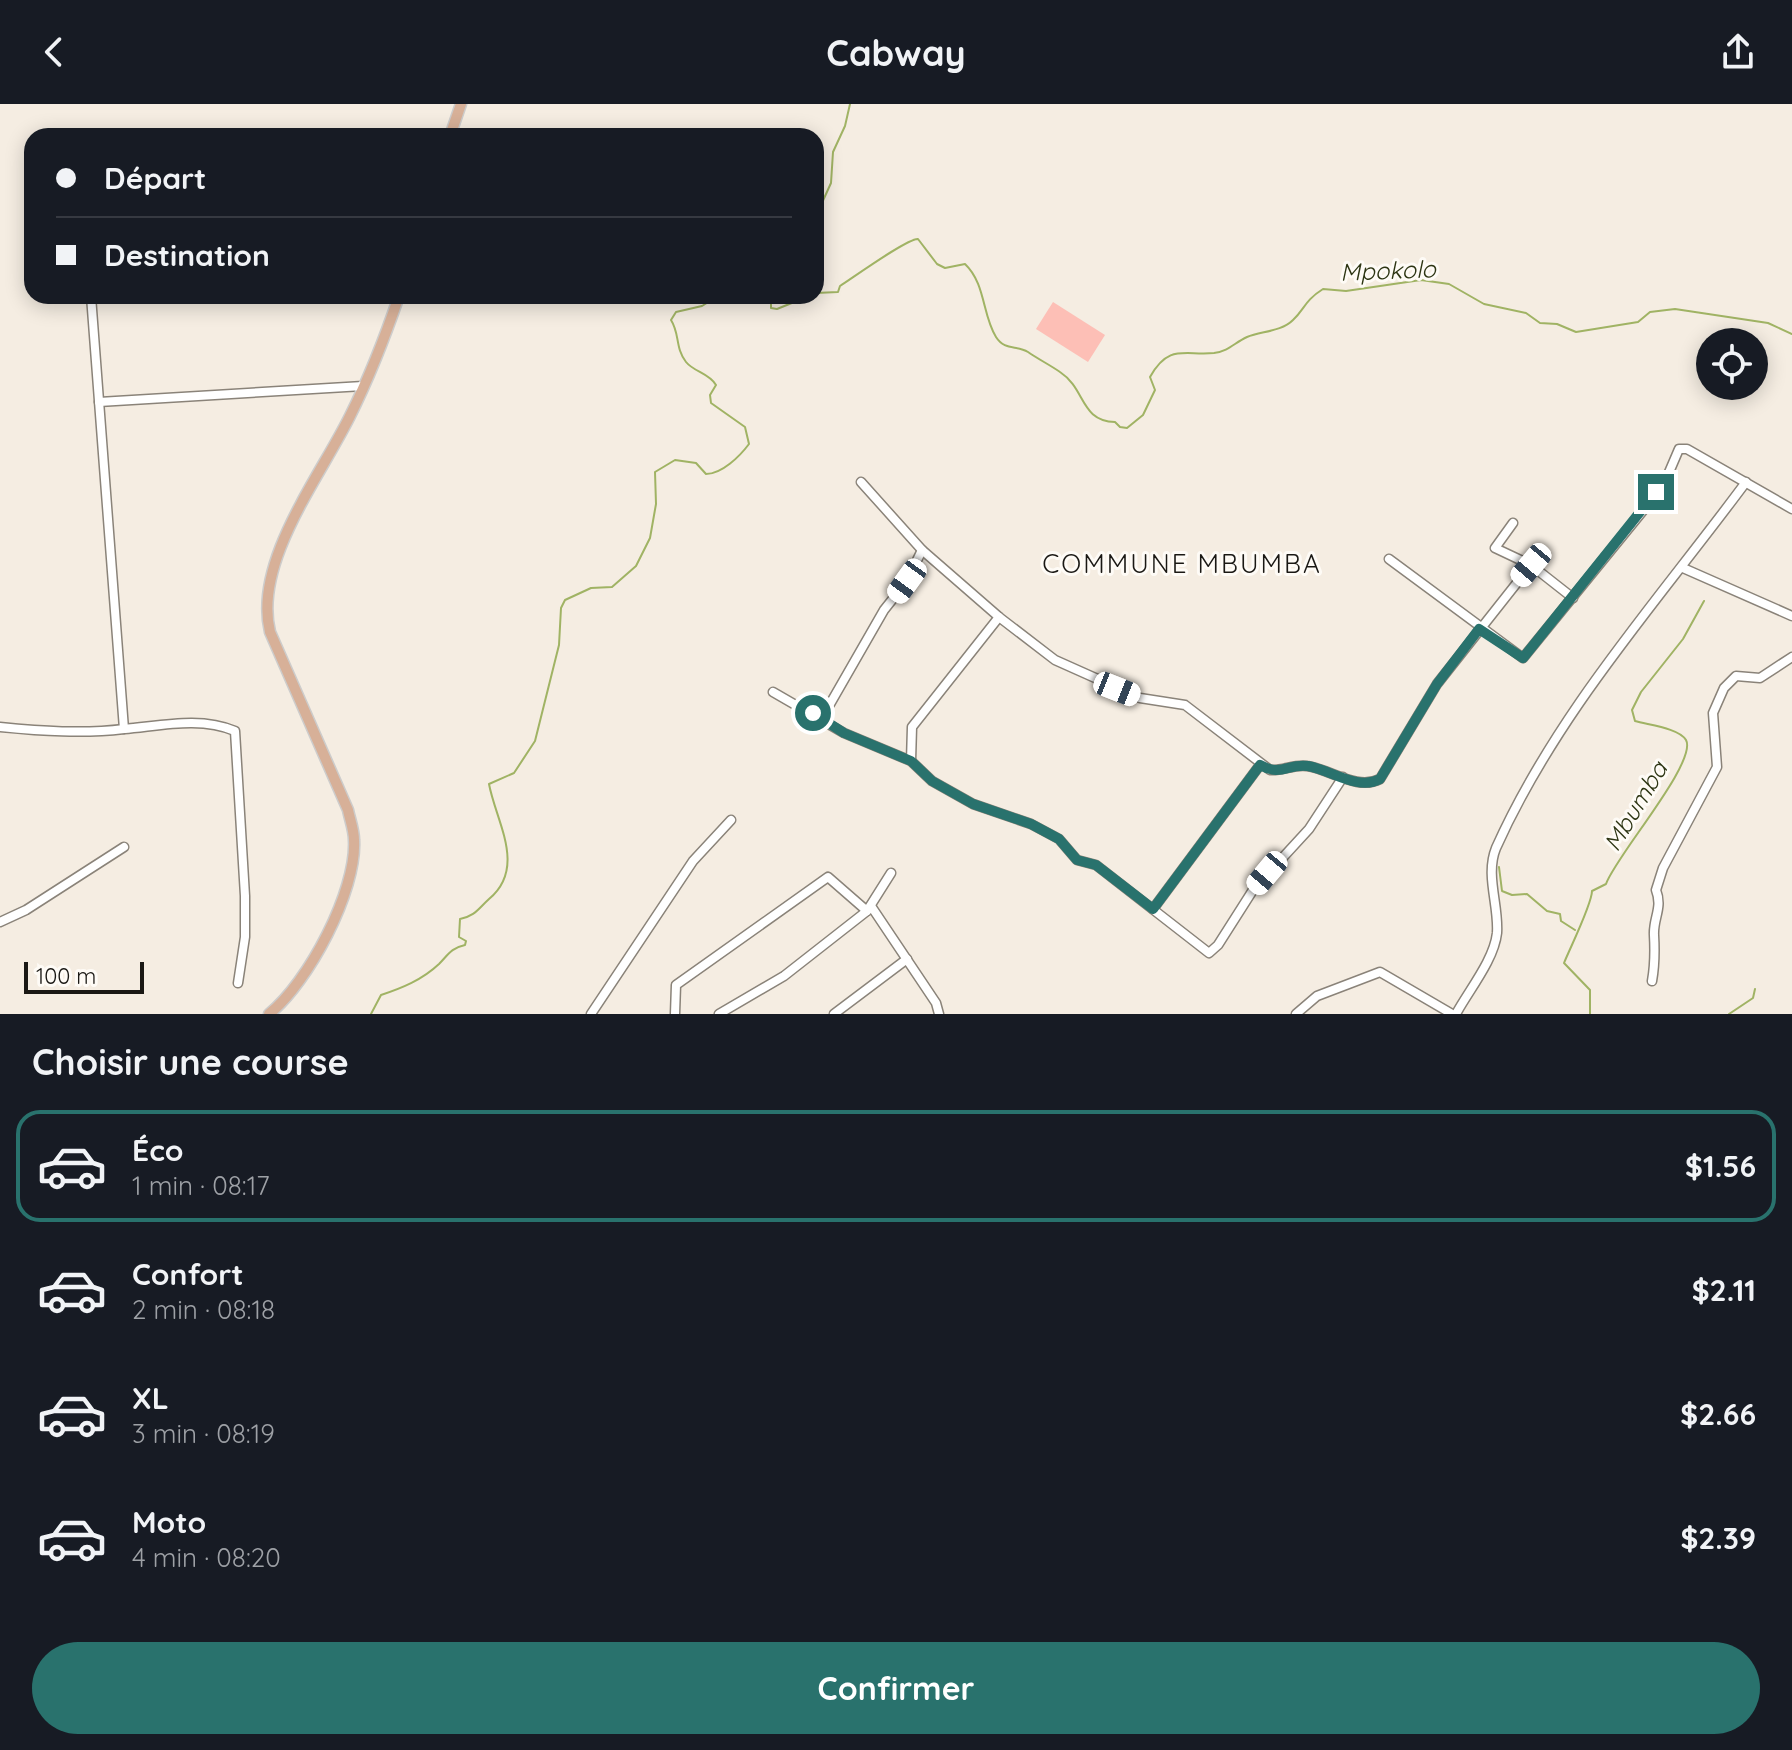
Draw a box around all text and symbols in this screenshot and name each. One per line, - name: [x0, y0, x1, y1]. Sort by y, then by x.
- icon: back: [32, 30, 76, 74]
- text: Cabway: [826, 30, 966, 75]
- icon: share: [1716, 30, 1760, 74]
- text: Départ: [104, 159, 206, 197]
- text: Destination: [104, 236, 270, 274]
- water label: Mpokolo: [1340, 253, 1438, 287]
- map controls: [1696, 328, 1768, 400]
- button: locate: [1696, 328, 1768, 400]
- route end: [1638, 474, 1674, 510]
- car: [1506, 539, 1556, 591]
- district label: COMMUNE MBUMBA: [1042, 547, 1322, 580]
- car: [883, 555, 931, 607]
- car: [1090, 669, 1144, 709]
- route start: [795, 695, 831, 731]
- water label: Mbumba: [1597, 755, 1674, 856]
- car: [1242, 847, 1292, 899]
- scale bar: [24, 958, 144, 994]
- text: 100 m: [36, 962, 96, 990]
- text: Choisir une course: [32, 1039, 349, 1084]
- icon: car: [36, 1130, 108, 1202]
- text: Éco: [132, 1131, 183, 1169]
- text: $1.56: [1685, 1147, 1756, 1185]
- text: 1 min · 08:17: [132, 1169, 270, 1202]
- icon: car: [36, 1254, 108, 1326]
- text: Confort: [132, 1255, 244, 1293]
- text: $2.11: [1692, 1271, 1756, 1309]
- text: 2 min · 08:18: [132, 1293, 275, 1326]
- icon: car: [36, 1378, 108, 1450]
- text: XL: [132, 1379, 169, 1417]
- text: $2.66: [1680, 1395, 1756, 1433]
- text: 3 min · 08:19: [132, 1417, 275, 1450]
- icon: car: [36, 1502, 108, 1574]
- text: Moto: [132, 1503, 206, 1541]
- text: $2.39: [1680, 1519, 1756, 1557]
- text: 4 min · 08:20: [132, 1541, 281, 1574]
- button: Confirmer: [32, 1642, 1760, 1734]

